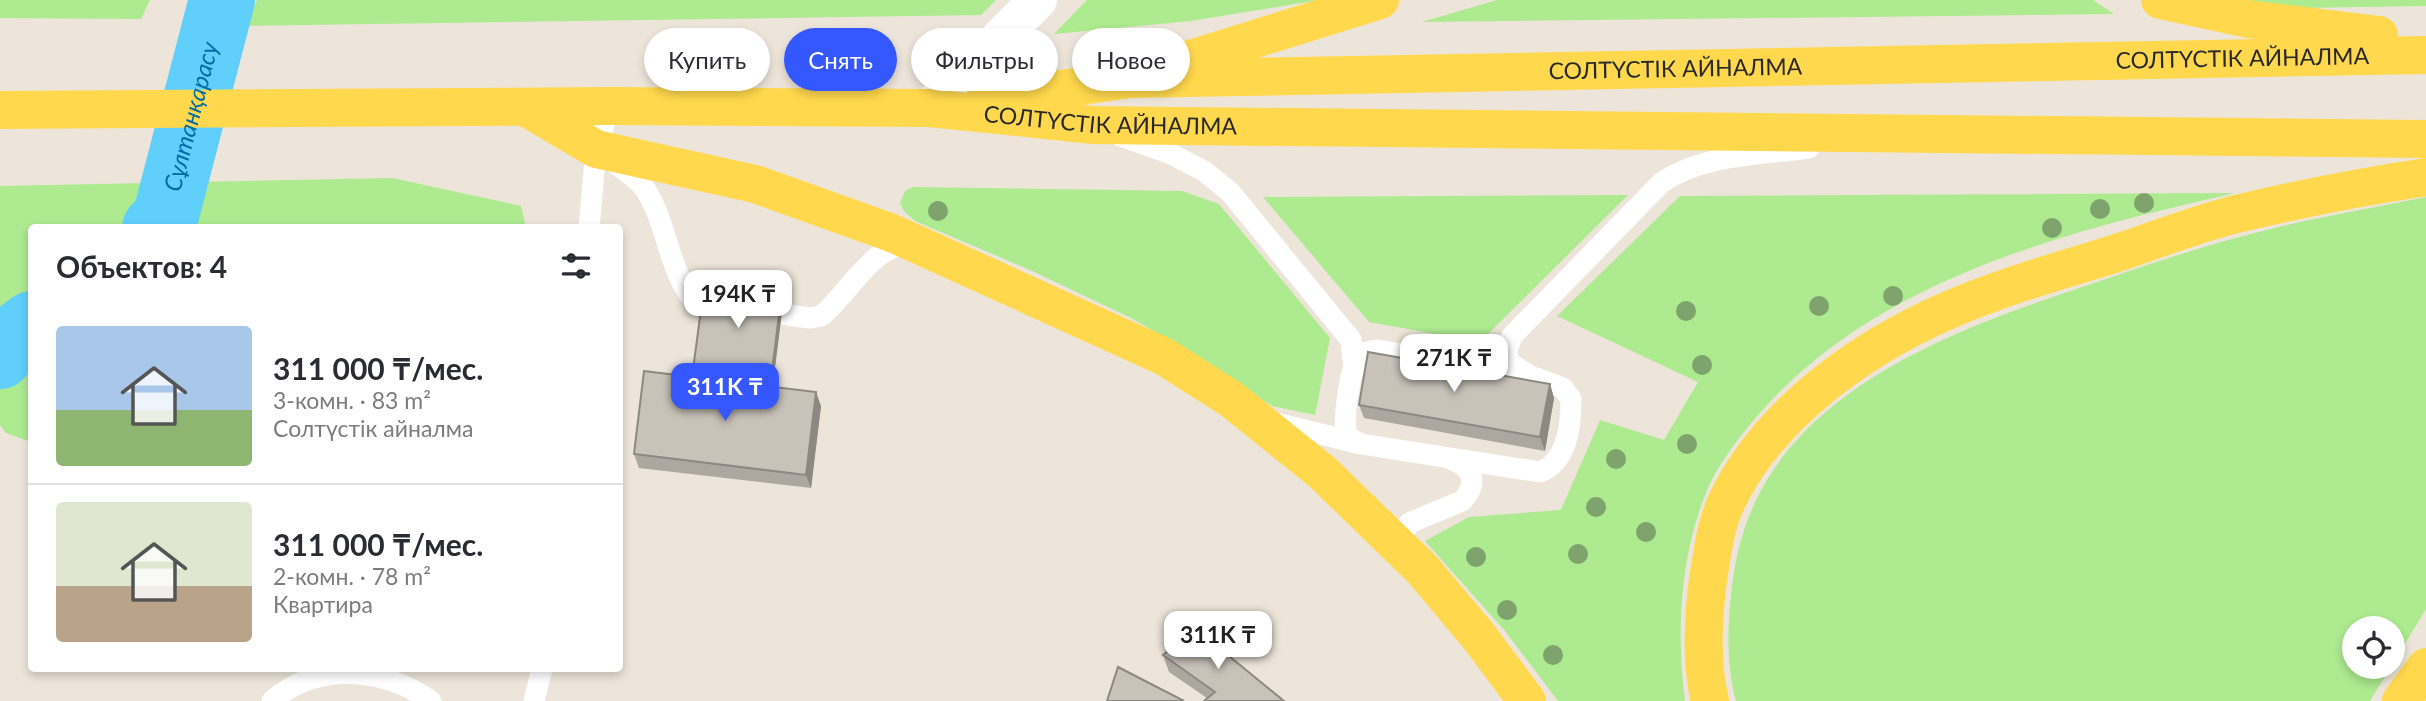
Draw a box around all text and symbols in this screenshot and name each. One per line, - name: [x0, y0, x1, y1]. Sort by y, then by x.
- chip: Купить: [644, 28, 770, 91]
- chip: Снять: [784, 28, 897, 91]
- chip: Фильтры: [911, 28, 1058, 91]
- chip: Новое: [1072, 28, 1190, 91]
- water label: Сұлтанқарасу: [157, 38, 224, 194]
- street label: СОЛТҮСТІК АЙНАЛМА: [2115, 41, 2370, 74]
- street label: СОЛТҮСТІК АЙНАЛМА: [1548, 52, 1803, 84]
- street label: СОЛТҮСТІК АЙНАЛМА: [983, 99, 1237, 140]
- icon: filters: [557, 247, 595, 285]
- text: Объектов: 4: [56, 248, 227, 284]
- pin: 194K ₸: [681, 270, 795, 330]
- text: 194K ₸: [700, 279, 776, 307]
- pin: 271K ₸: [1397, 334, 1511, 394]
- text: 271K ₸: [1416, 343, 1492, 371]
- text: 311 000 ₸/мес.: [273, 350, 483, 386]
- icon: home: [112, 354, 196, 438]
- pin: 311K ₸: [668, 364, 782, 423]
- text: 311K ₸: [687, 372, 763, 400]
- text: 3-комн. · 83 m²: [273, 386, 431, 414]
- text: Солтүстік айналма: [273, 414, 473, 442]
- text: 311 000 ₸/мес.: [273, 526, 483, 562]
- icon: home: [112, 530, 196, 614]
- text: 2-комн. · 78 m²: [273, 562, 431, 590]
- text: Квартира: [273, 590, 373, 618]
- pin: 311K ₸: [1161, 612, 1275, 671]
- map controls: [2342, 616, 2405, 679]
- button: locate: [2342, 616, 2405, 679]
- text: 311K ₸: [1180, 620, 1256, 648]

